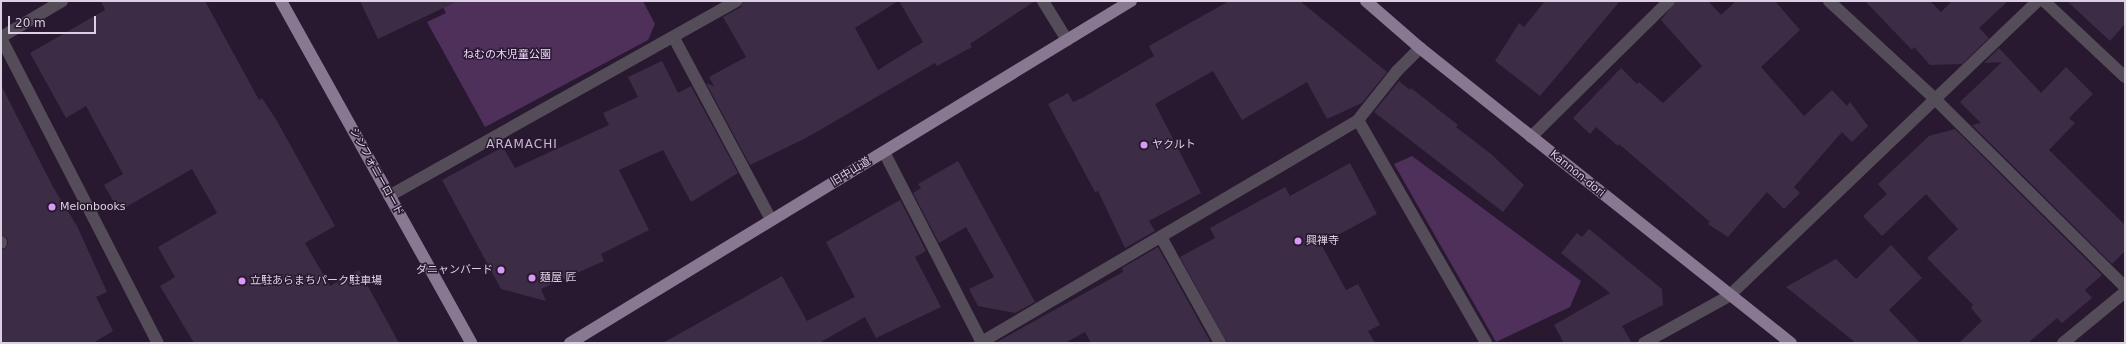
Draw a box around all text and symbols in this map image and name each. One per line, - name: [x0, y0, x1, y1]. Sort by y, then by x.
- scale bar: [10, 8, 98, 34]
- text: 20 m: [15, 16, 46, 30]
- park label: ねむの木児童公園: [463, 48, 551, 62]
- street label: シンフォニーロード: [346, 126, 406, 218]
- district label: ARAMACHI: [486, 138, 558, 152]
- place label: ヤクルト: [1152, 138, 1196, 152]
- marker: ヤクルト: [1139, 140, 1149, 150]
- street label: Kannon-dori: [1547, 148, 1607, 200]
- street label: 旧中山道: [829, 155, 873, 189]
- place label: Melonbooks: [60, 200, 126, 214]
- marker: Melonbooks: [47, 202, 57, 212]
- place label: 興禅寺: [1306, 234, 1339, 248]
- marker: 興禅寺: [1293, 236, 1303, 246]
- place label: ダニャンバード: [416, 263, 493, 277]
- marker: ダニャンバード: [496, 265, 506, 275]
- place label: 麺屋 匠: [540, 271, 576, 285]
- marker: 麺屋 匠: [527, 273, 537, 283]
- place label: 立駐あらまちパーク駐車場: [250, 274, 382, 288]
- marker: 立駐あらまちパーク駐車場: [237, 276, 247, 286]

